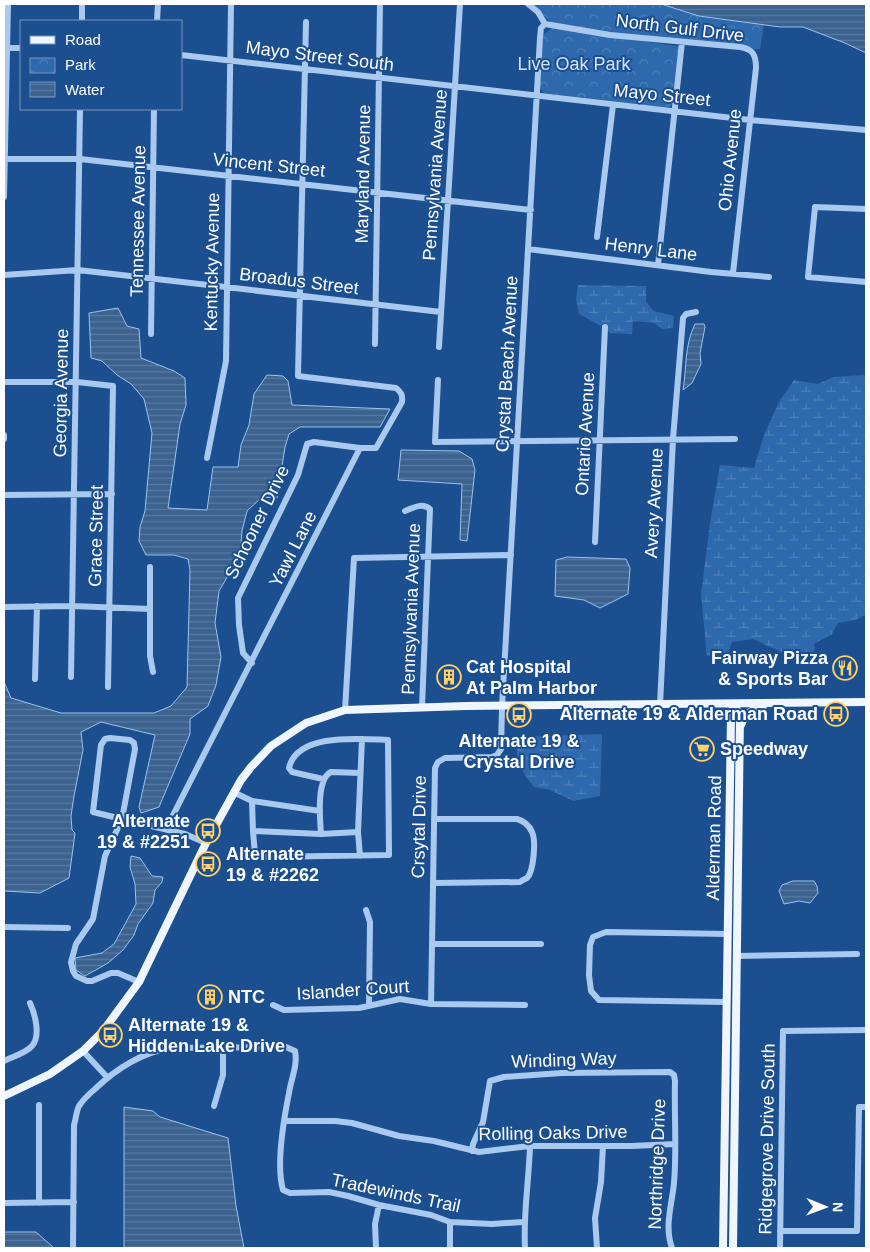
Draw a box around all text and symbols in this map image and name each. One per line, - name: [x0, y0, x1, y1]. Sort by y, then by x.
- street label: North Gulf Drive: [615, 10, 745, 46]
- legend: [20, 20, 182, 110]
- text: Road: [65, 31, 101, 48]
- street label: Mayo Street South: [245, 37, 395, 75]
- park label: Live Oak Park: [517, 54, 632, 74]
- text: Park: [65, 56, 96, 73]
- street label: Mayo Street: [613, 80, 711, 110]
- text: Water: [65, 81, 104, 98]
- street label: Pennsylvania Avenue: [419, 89, 451, 261]
- street label: Maryland Avenue: [352, 104, 374, 244]
- street label: Ohio Avenue: [715, 108, 745, 212]
- street label: Tennessee Avenue: [127, 145, 149, 297]
- street label: Vincent Street: [212, 149, 326, 181]
- street label: Kentucky Avenue: [201, 192, 223, 332]
- street label: Henry Lane: [604, 233, 698, 265]
- street label: Broadus Street: [238, 264, 360, 298]
- street label: Crystal Beach Avenue: [492, 275, 522, 453]
- street label: Georgia Avenue: [50, 328, 72, 458]
- street label: Ontario Avenue: [572, 372, 598, 496]
- street label: Avery Avenue: [641, 447, 667, 559]
- street label: Schooner Drive: [221, 462, 293, 582]
- street label: Grace Street: [85, 485, 107, 587]
- street label: Yawl Lane: [265, 508, 321, 590]
- street label: Pennsylvania Avenue: [398, 523, 424, 695]
- place label: Fairway Pizza & Sports Bar: [711, 648, 829, 689]
- restaurant icon: Fairway Pizza & Sports Bar: [832, 655, 858, 681]
- place label: Cat Hospital At Palm Harbor: [466, 657, 597, 698]
- building icon: Cat Hospital At Palm Harbor: [436, 664, 462, 690]
- bus stop icon: Alternate 19 & Alderman Road: [823, 701, 849, 727]
- bus stop icon: Alternate 19 & Crystal Drive: [506, 702, 532, 728]
- place label: Alternate 19 & Alderman Road: [560, 704, 818, 724]
- place label: Alternate 19 & Crystal Drive: [458, 731, 580, 772]
- supermarket icon: Speedway: [689, 736, 715, 762]
- place label: Speedway: [720, 739, 808, 759]
- street label: Crsytal Drive: [408, 775, 430, 879]
- street label: Alderman Road: [703, 775, 725, 901]
- place label: Alternate 19 & #2251: [97, 811, 190, 852]
- bus stop icon: Alternate 19 & #2251: [195, 818, 221, 844]
- place label: Alternate 19 & #2262: [226, 844, 319, 885]
- bus stop icon: Alternate 19 & #2262: [195, 851, 221, 877]
- street label: Islander Court: [296, 976, 410, 1004]
- building icon: NTC: [197, 984, 223, 1010]
- place label: NTC: [228, 987, 265, 1007]
- place label: Alternate 19 & Hidden Lake Drive: [128, 1015, 285, 1056]
- bus stop icon: Alternate 19 & Hidden Lake Drive: [97, 1022, 123, 1048]
- street label: Ridgegrove Drive South: [755, 1043, 779, 1235]
- street label: Winding Way: [511, 1048, 617, 1072]
- street label: Northridge Drive: [645, 1098, 669, 1230]
- street label: Rolling Oaks Drive: [478, 1122, 628, 1144]
- street label: Tradewinds Trail: [330, 1170, 462, 1216]
- north arrow: [800, 1182, 850, 1232]
- text: N: [830, 1202, 846, 1212]

